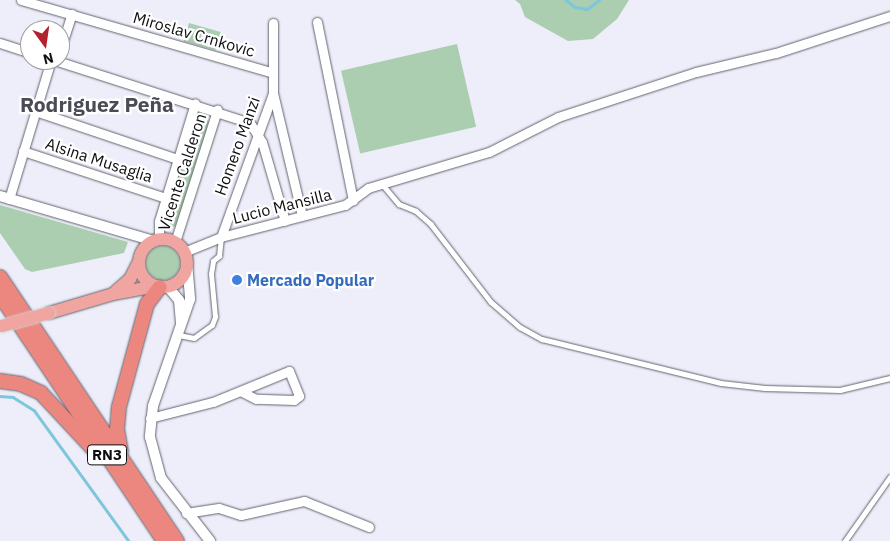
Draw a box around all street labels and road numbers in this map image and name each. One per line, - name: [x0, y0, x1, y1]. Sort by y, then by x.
- street label: Miroslav Crnkovic: [131, 7, 257, 61]
- street label: Homero Manzi: [210, 94, 264, 198]
- street label: Vicente Calderon: [154, 111, 210, 233]
- street label: Alsina Musaglia: [43, 134, 155, 186]
- street label: Lucio Mansilla: [231, 184, 333, 228]
- road number: RN3: [87, 442, 127, 468]

